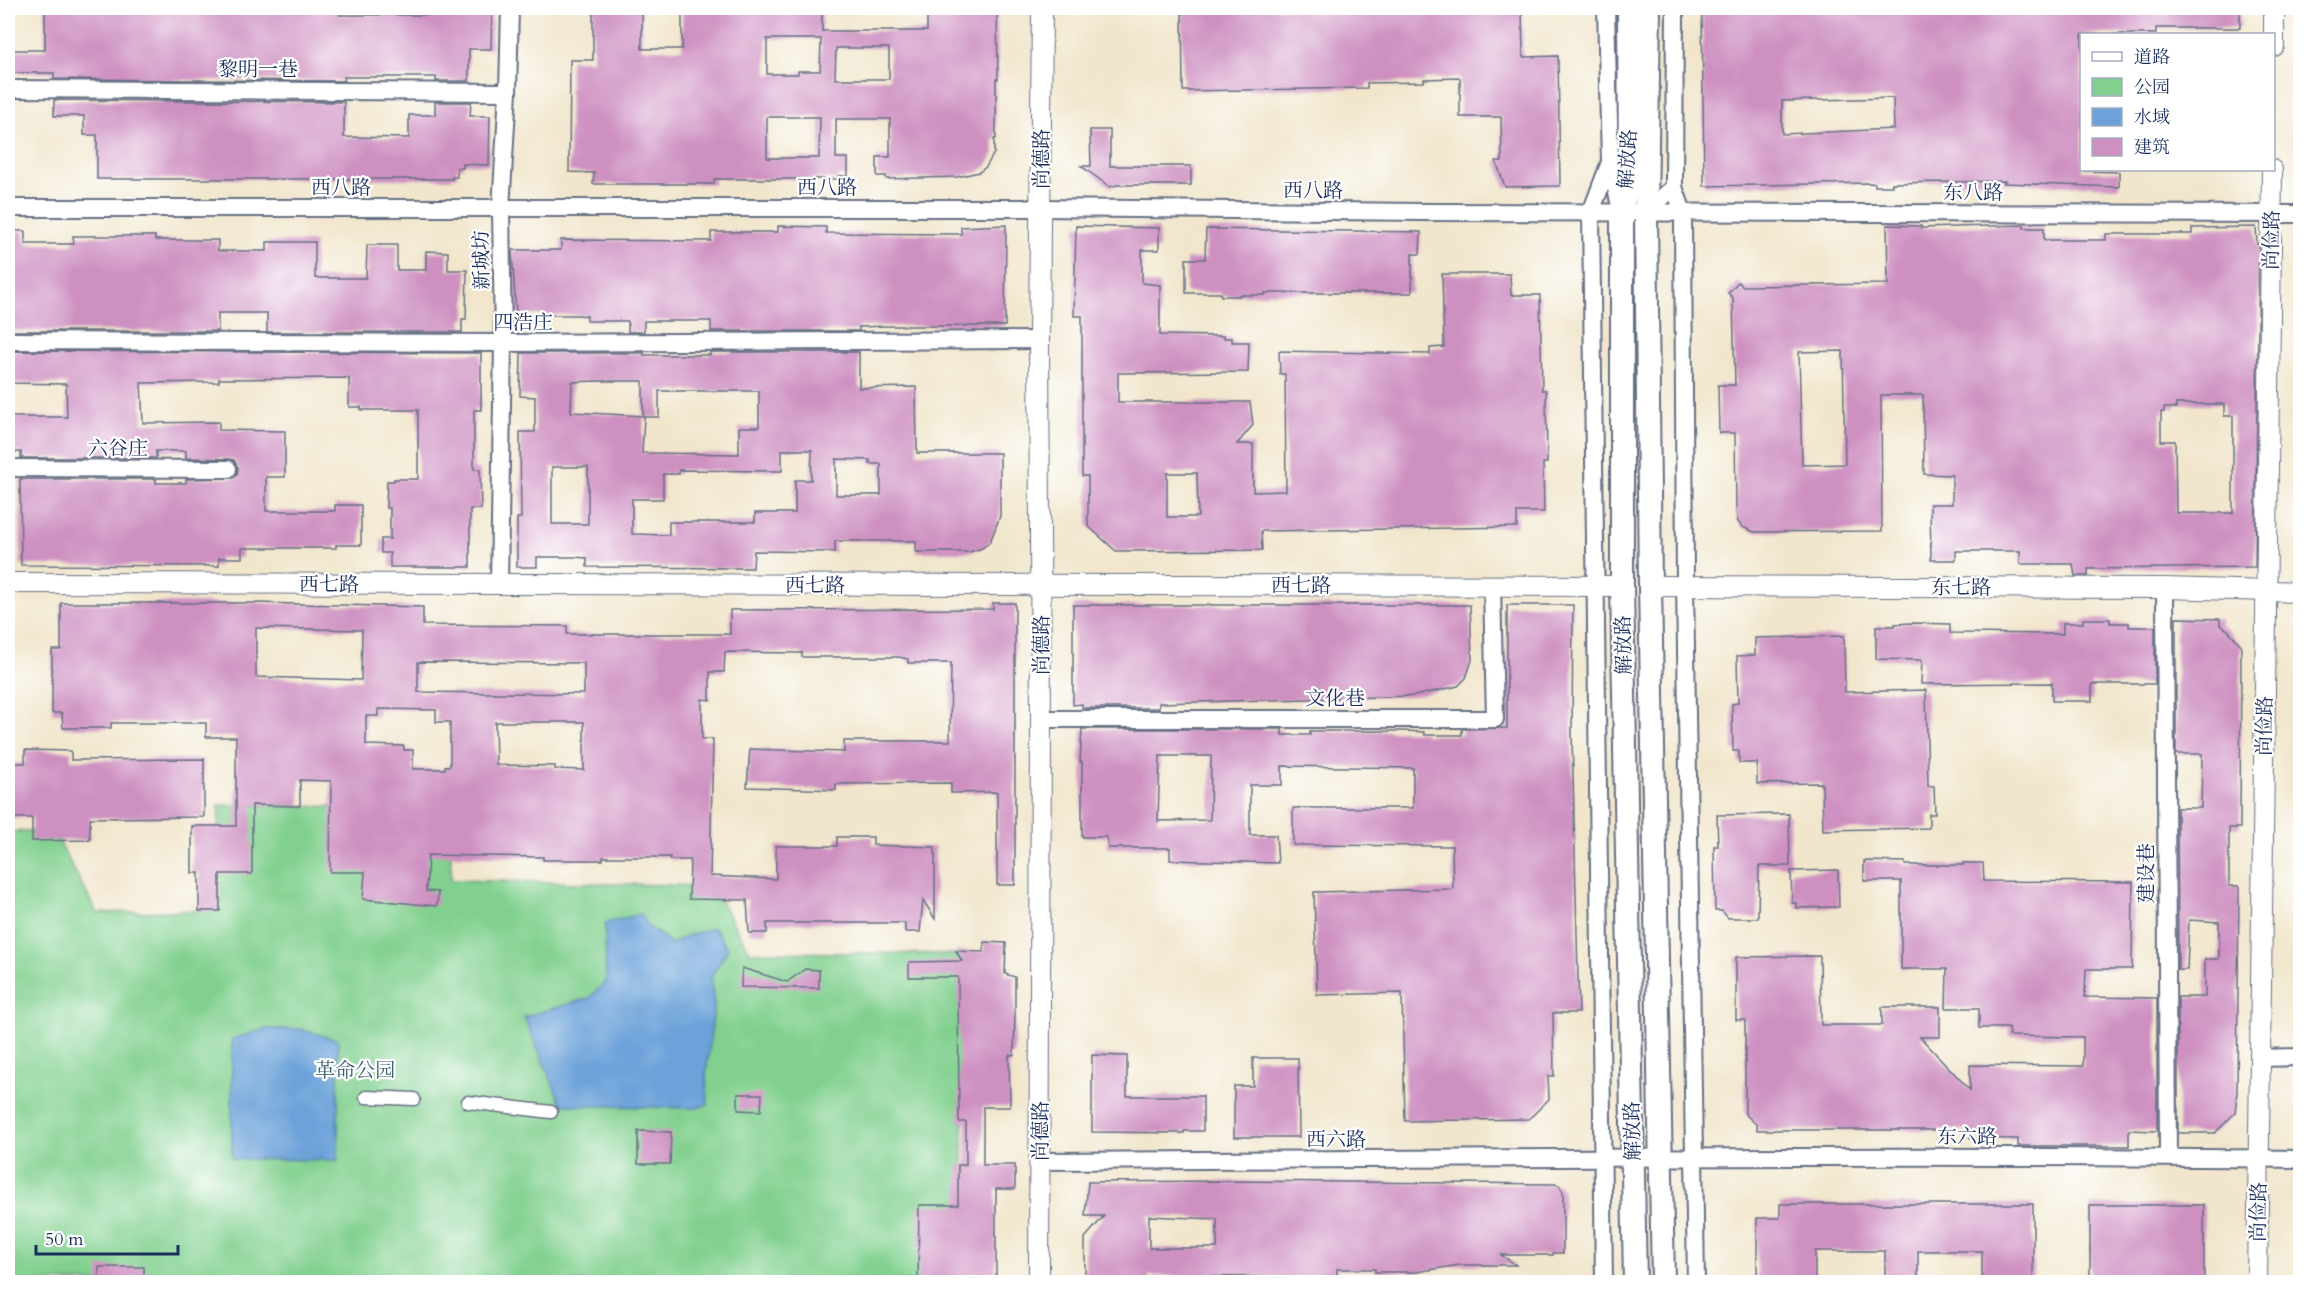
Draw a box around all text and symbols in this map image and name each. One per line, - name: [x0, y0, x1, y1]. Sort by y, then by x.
- legend: [2080, 33, 2275, 171]
- text: 道路: [2134, 45, 2170, 70]
- street label: 黎明一巷: [218, 56, 298, 83]
- text: 公园: [2134, 75, 2170, 100]
- text: 水域: [2134, 105, 2170, 130]
- street label: 解放路: [1612, 128, 1643, 190]
- street label: 尚德路: [1028, 129, 1055, 189]
- text: 建筑: [2134, 135, 2170, 160]
- street label: 西八路: [311, 174, 371, 201]
- street label: 西八路: [797, 174, 857, 201]
- street label: 西八路: [1283, 177, 1343, 204]
- street label: 东八路: [1943, 179, 2003, 206]
- street label: 尚俭路: [2257, 210, 2286, 270]
- street label: 新城坊: [467, 230, 496, 290]
- street label: 四浩庄: [493, 309, 553, 336]
- street label: 六谷庄: [88, 435, 148, 462]
- street label: 西七路: [299, 571, 359, 598]
- street label: 西七路: [785, 572, 845, 599]
- street label: 西七路: [1271, 572, 1331, 599]
- street label: 东七路: [1931, 574, 1991, 601]
- street label: 尚德路: [1028, 615, 1055, 675]
- street label: 解放路: [1609, 615, 1638, 675]
- street label: 文化巷: [1305, 685, 1365, 712]
- street label: 尚俭路: [2250, 696, 2279, 756]
- street label: 建设巷: [2133, 843, 2160, 903]
- park label: 革命公园: [315, 1057, 395, 1084]
- street label: 尚德路: [1027, 1101, 1054, 1161]
- street label: 解放路: [1618, 1101, 1647, 1161]
- street label: 东六路: [1937, 1123, 1997, 1150]
- street label: 西六路: [1306, 1126, 1366, 1153]
- street label: 尚俭路: [2244, 1182, 2273, 1242]
- scale bar: [36, 1218, 178, 1256]
- text: 50 m: [45, 1227, 84, 1252]

